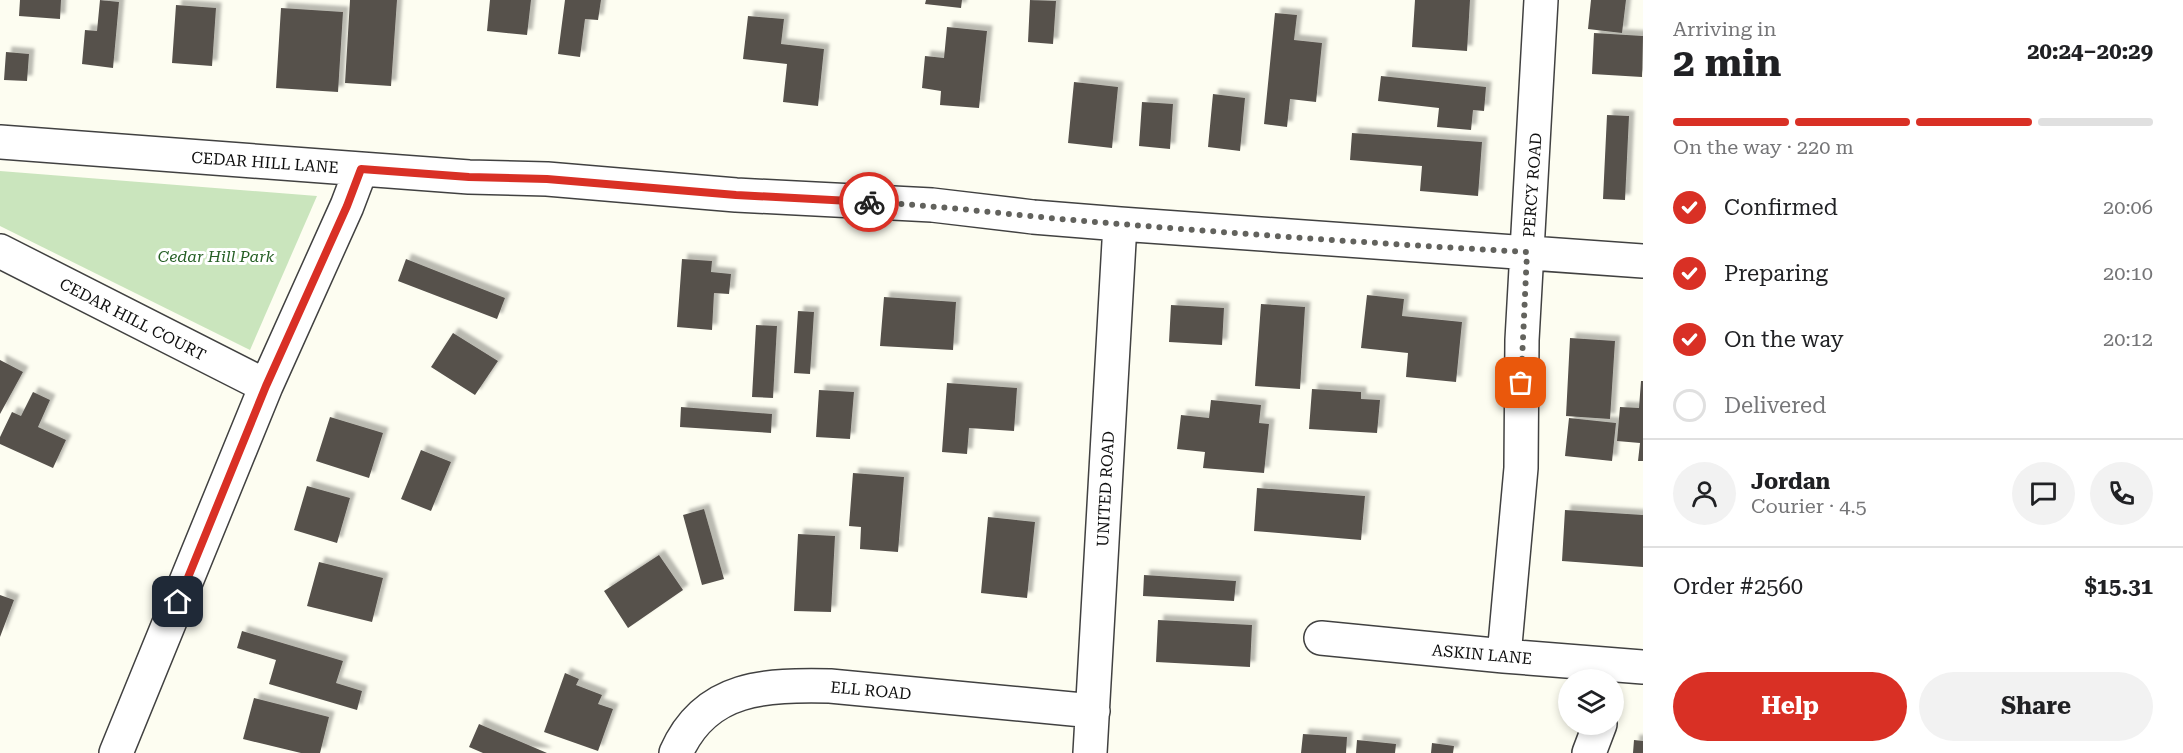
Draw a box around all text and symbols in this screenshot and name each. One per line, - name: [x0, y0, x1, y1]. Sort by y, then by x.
- text: Arriving in: [1673, 17, 1776, 41]
- text: 20:24–20:29: [2027, 39, 2153, 64]
- text: 2 min: [1673, 40, 1781, 86]
- street label: PERCY ROAD: [1519, 132, 1546, 238]
- text: On the way · 220 m: [1673, 135, 1854, 159]
- street label: CEDAR HILL LANE: [191, 148, 339, 177]
- courier: [839, 172, 899, 232]
- icon: bike: [853, 186, 886, 219]
- icon: check: [1673, 191, 1706, 224]
- text: Confirmed: [1724, 195, 1838, 220]
- text: 20:06: [2103, 195, 2153, 219]
- park label: Cedar Hill Park: [158, 247, 275, 266]
- icon: check: [1673, 257, 1706, 290]
- text: Preparing: [1724, 261, 1828, 286]
- text: 20:10: [2103, 261, 2153, 285]
- street label: CEDAR HILL COURT: [56, 274, 209, 365]
- icon: check: [1673, 323, 1706, 356]
- text: On the way: [1724, 327, 1844, 352]
- text: 20:12: [2103, 327, 2153, 351]
- pin: [1495, 357, 1546, 408]
- icon: bag: [1504, 366, 1537, 399]
- text: Delivered: [1724, 393, 1826, 418]
- street label: UNITED ROAD: [1093, 431, 1118, 547]
- button: person: [1673, 462, 1736, 525]
- button: chat: [2012, 462, 2075, 525]
- button: phone: [2090, 462, 2153, 525]
- text: Jordan: [1751, 469, 1830, 494]
- text: Courier · 4.5: [1751, 494, 1867, 518]
- text: Order #2560: [1673, 574, 1803, 599]
- text: $15.31: [2084, 574, 2153, 599]
- pin: [152, 576, 203, 627]
- icon: home: [161, 585, 194, 618]
- street label: ASKIN LANE: [1431, 641, 1533, 668]
- map controls: [1558, 669, 1624, 735]
- button: layers: [1558, 669, 1624, 735]
- button: Help: [1673, 672, 1907, 741]
- button: Share: [1919, 672, 2153, 741]
- street label: ELL ROAD: [830, 678, 912, 703]

